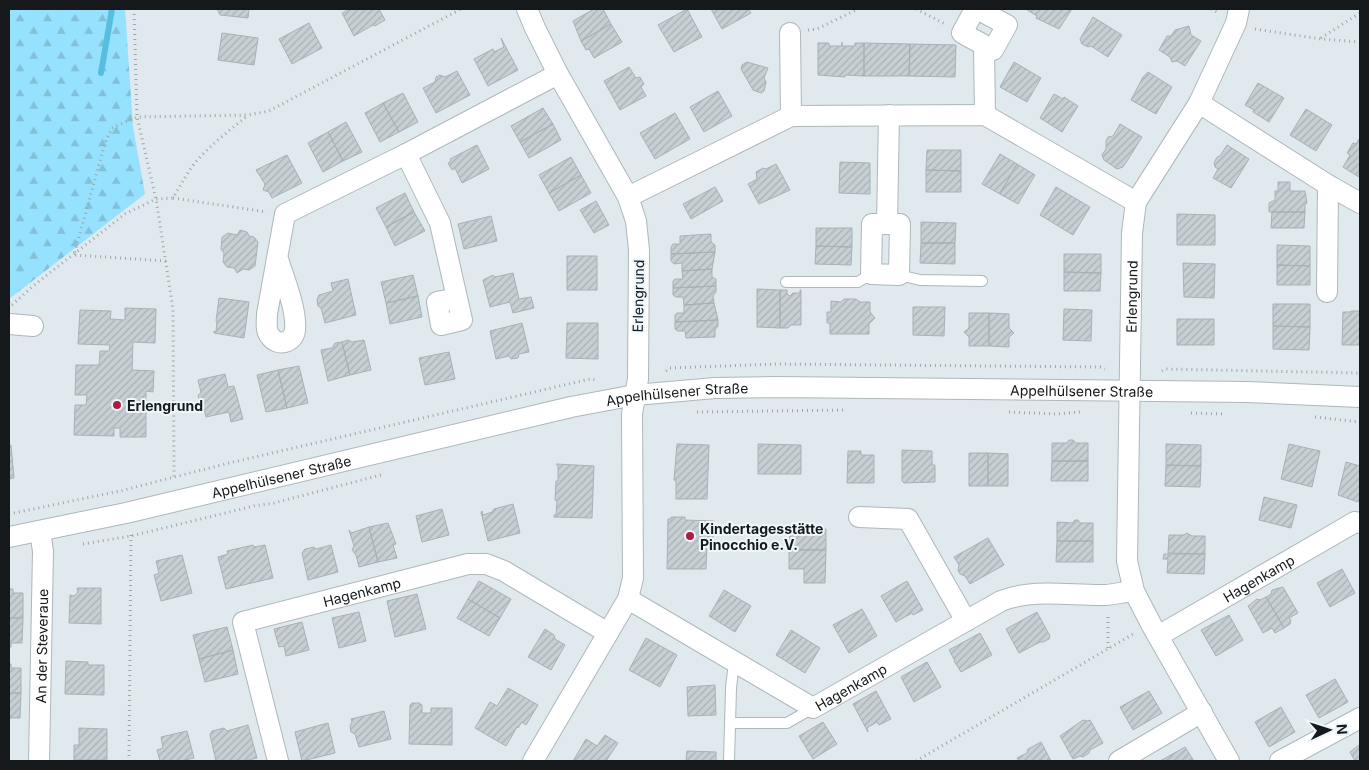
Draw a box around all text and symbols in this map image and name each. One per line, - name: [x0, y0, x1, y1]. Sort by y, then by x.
- street label: Erlengrund: [629, 259, 647, 333]
- street label: Erlengrund: [1122, 260, 1140, 333]
- street label: Appelhülsener Straße: [604, 379, 748, 409]
- street label: Appelhülsener Straße: [1010, 381, 1153, 400]
- place label: Erlengrund: [127, 397, 203, 414]
- marker: Erlengrund: [111, 399, 123, 411]
- street label: Appelhülsener Straße: [210, 451, 353, 501]
- place label: Kindertagesstätte Pinocchio e.V.: [700, 520, 823, 553]
- marker: Kindertagesstätte Pinocchio e.V.: [684, 530, 696, 542]
- street label: Hagenkamp: [1220, 551, 1297, 605]
- street label: Hagenkamp: [321, 573, 403, 610]
- street label: An der Steveraue: [32, 589, 51, 703]
- street label: Hagenkamp: [812, 659, 889, 714]
- north arrow: [1304, 705, 1354, 755]
- text: N: [1334, 723, 1351, 735]

